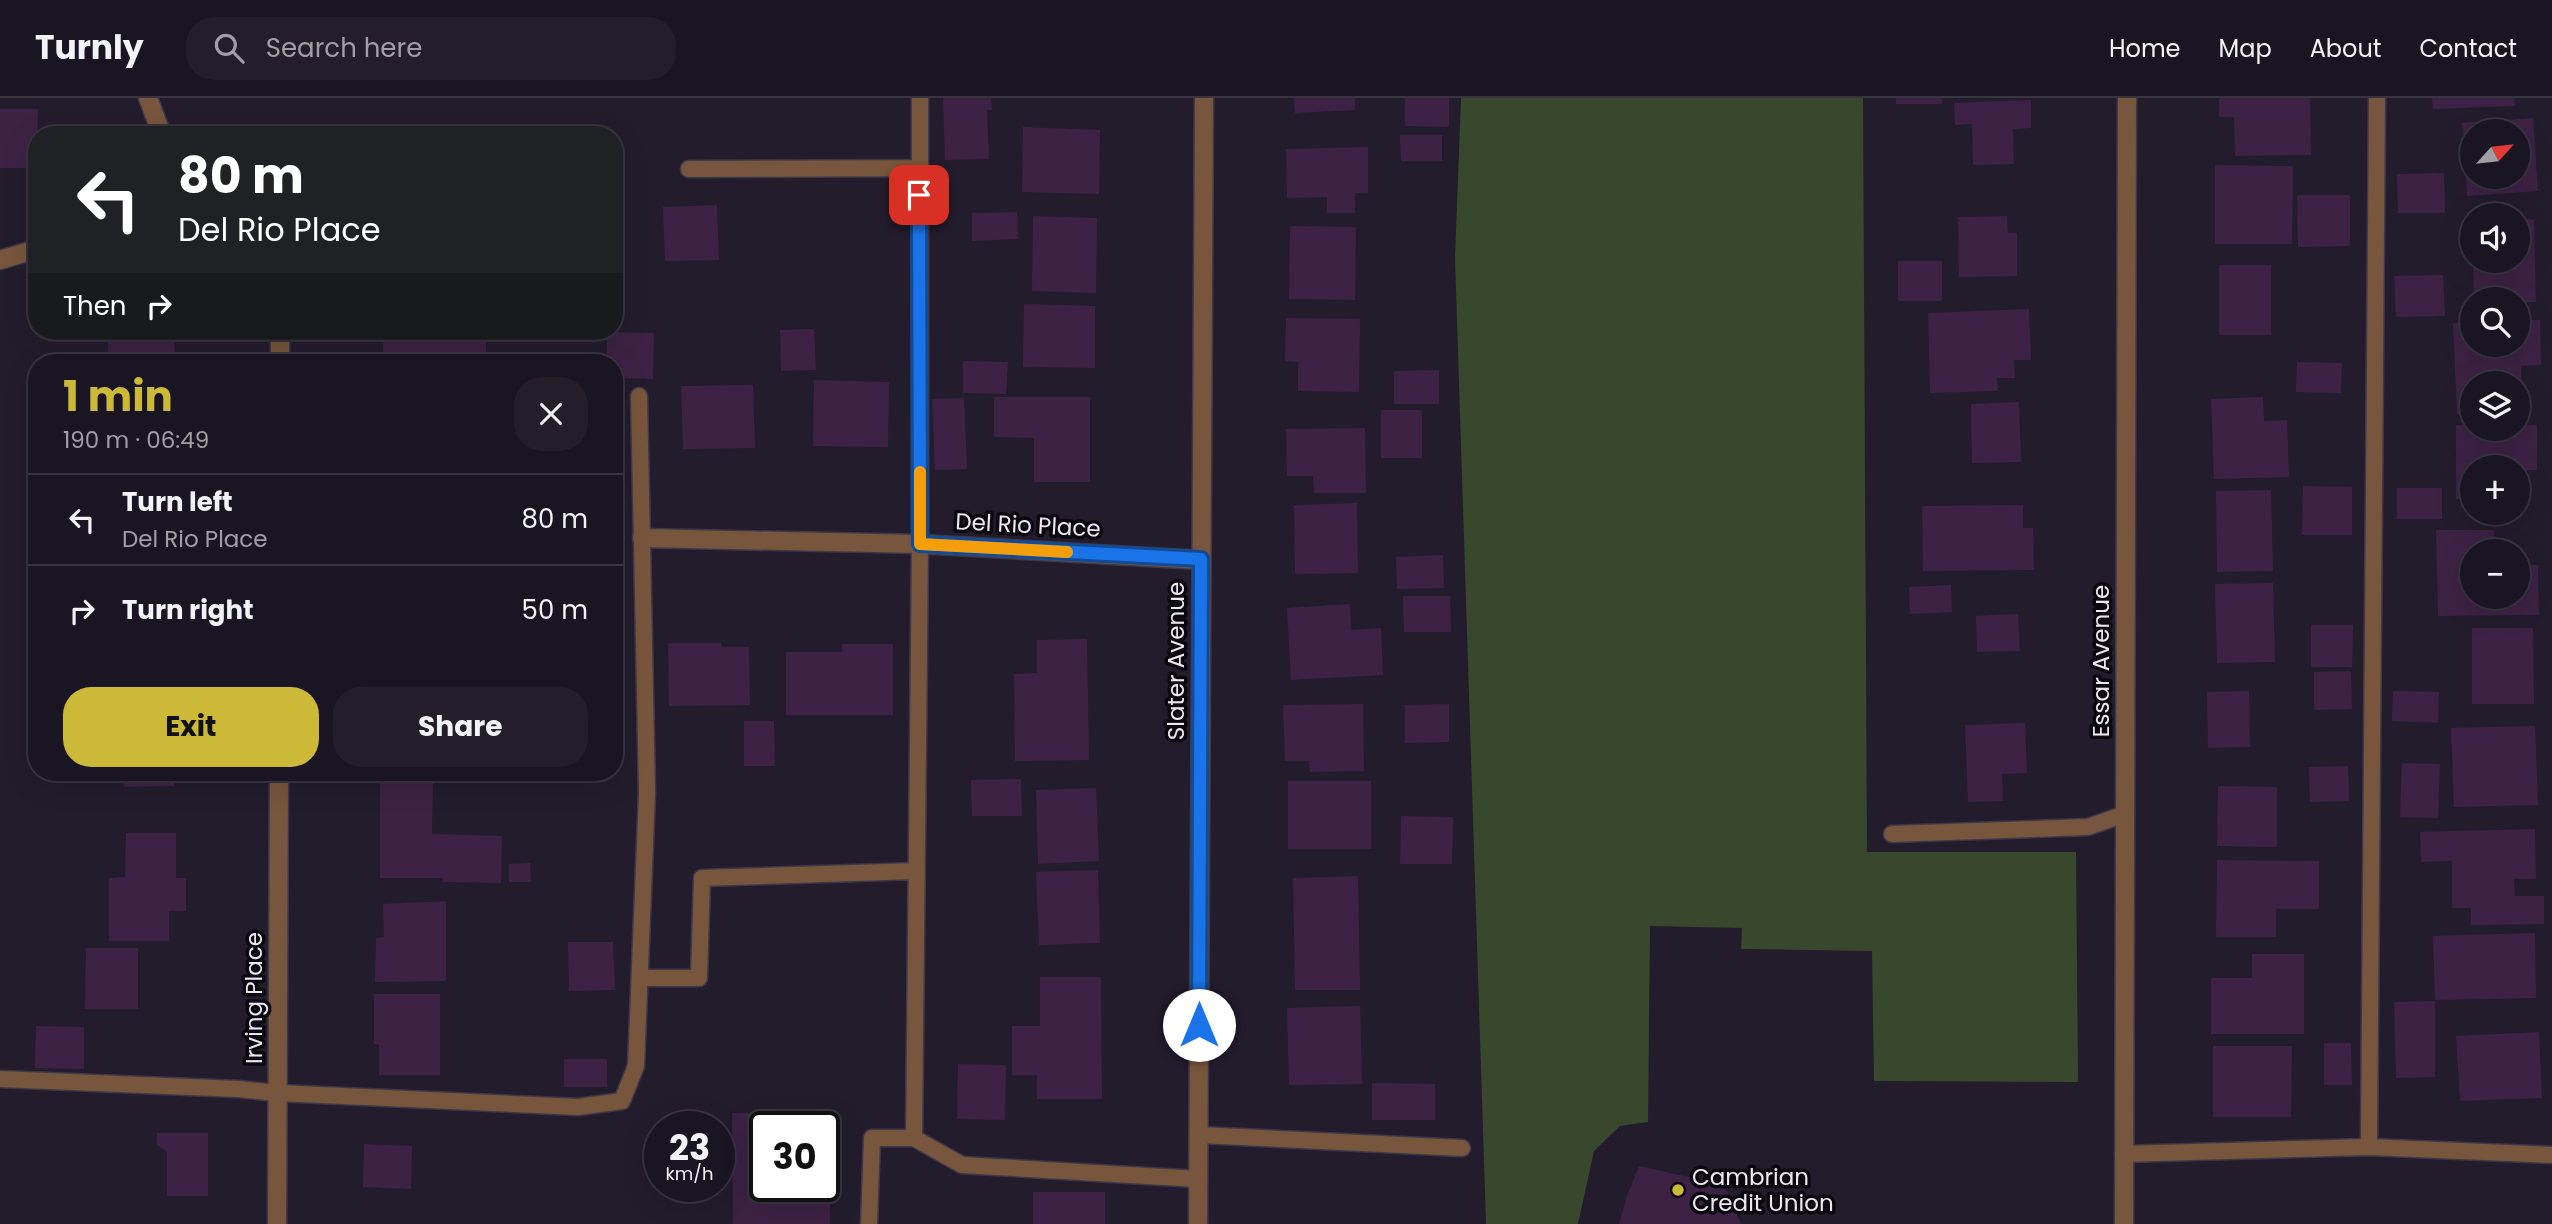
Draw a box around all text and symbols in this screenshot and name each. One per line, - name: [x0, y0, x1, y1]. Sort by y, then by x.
- search box: [186, 17, 676, 80]
- text: Turnly: [35, 24, 144, 71]
- icon: search: [210, 29, 248, 67]
- text: Search here: [266, 30, 422, 66]
- text: Home: [2109, 32, 2181, 65]
- text: Map: [2219, 32, 2272, 65]
- text: About: [2310, 32, 2381, 65]
- text: Contact: [2419, 32, 2517, 65]
- north arrow: [2460, 119, 2530, 189]
- map controls: [2460, 119, 2530, 609]
- text: 80 m: [178, 142, 304, 210]
- icon: left: [63, 154, 154, 245]
- pin: [889, 165, 949, 225]
- icon: arrive: [900, 176, 938, 214]
- button: sound: [2460, 203, 2530, 273]
- text: Del Rio Place: [178, 207, 381, 252]
- icon: right: [140, 287, 178, 325]
- button: search: [2460, 287, 2530, 357]
- text: Then: [63, 288, 126, 324]
- text: 1 min: [63, 367, 173, 426]
- button: layers: [2460, 371, 2530, 441]
- button: close: [514, 377, 588, 451]
- text: 190 m · 06:49: [63, 424, 209, 456]
- button: +: [2460, 455, 2530, 525]
- text: Turn left: [122, 484, 233, 520]
- icon: left: [63, 501, 101, 539]
- text: 80 m: [522, 501, 588, 537]
- street label: Del Rio Place: [954, 505, 1102, 545]
- text: Del Rio Place: [122, 523, 268, 555]
- button: −: [2460, 539, 2530, 609]
- street label: Slater Avenue: [1160, 582, 1192, 740]
- street label: Essar Avenue: [2085, 585, 2117, 737]
- icon: right: [63, 592, 101, 630]
- text: Turn right: [122, 592, 254, 628]
- text: 50 m: [522, 592, 588, 628]
- button: Exit: [63, 687, 319, 767]
- button: Share: [333, 687, 588, 767]
- street label: Irving Place: [238, 932, 270, 1064]
- position arrow: [1162, 988, 1236, 1062]
- speed limit sign: 30: [749, 1111, 840, 1202]
- text: 23: [669, 1123, 710, 1172]
- text: km/h: [666, 1161, 713, 1186]
- place label: Cambrian Credit Union: [1692, 1161, 1834, 1219]
- marker: Cambrian Credit Union: [1670, 1182, 1686, 1198]

